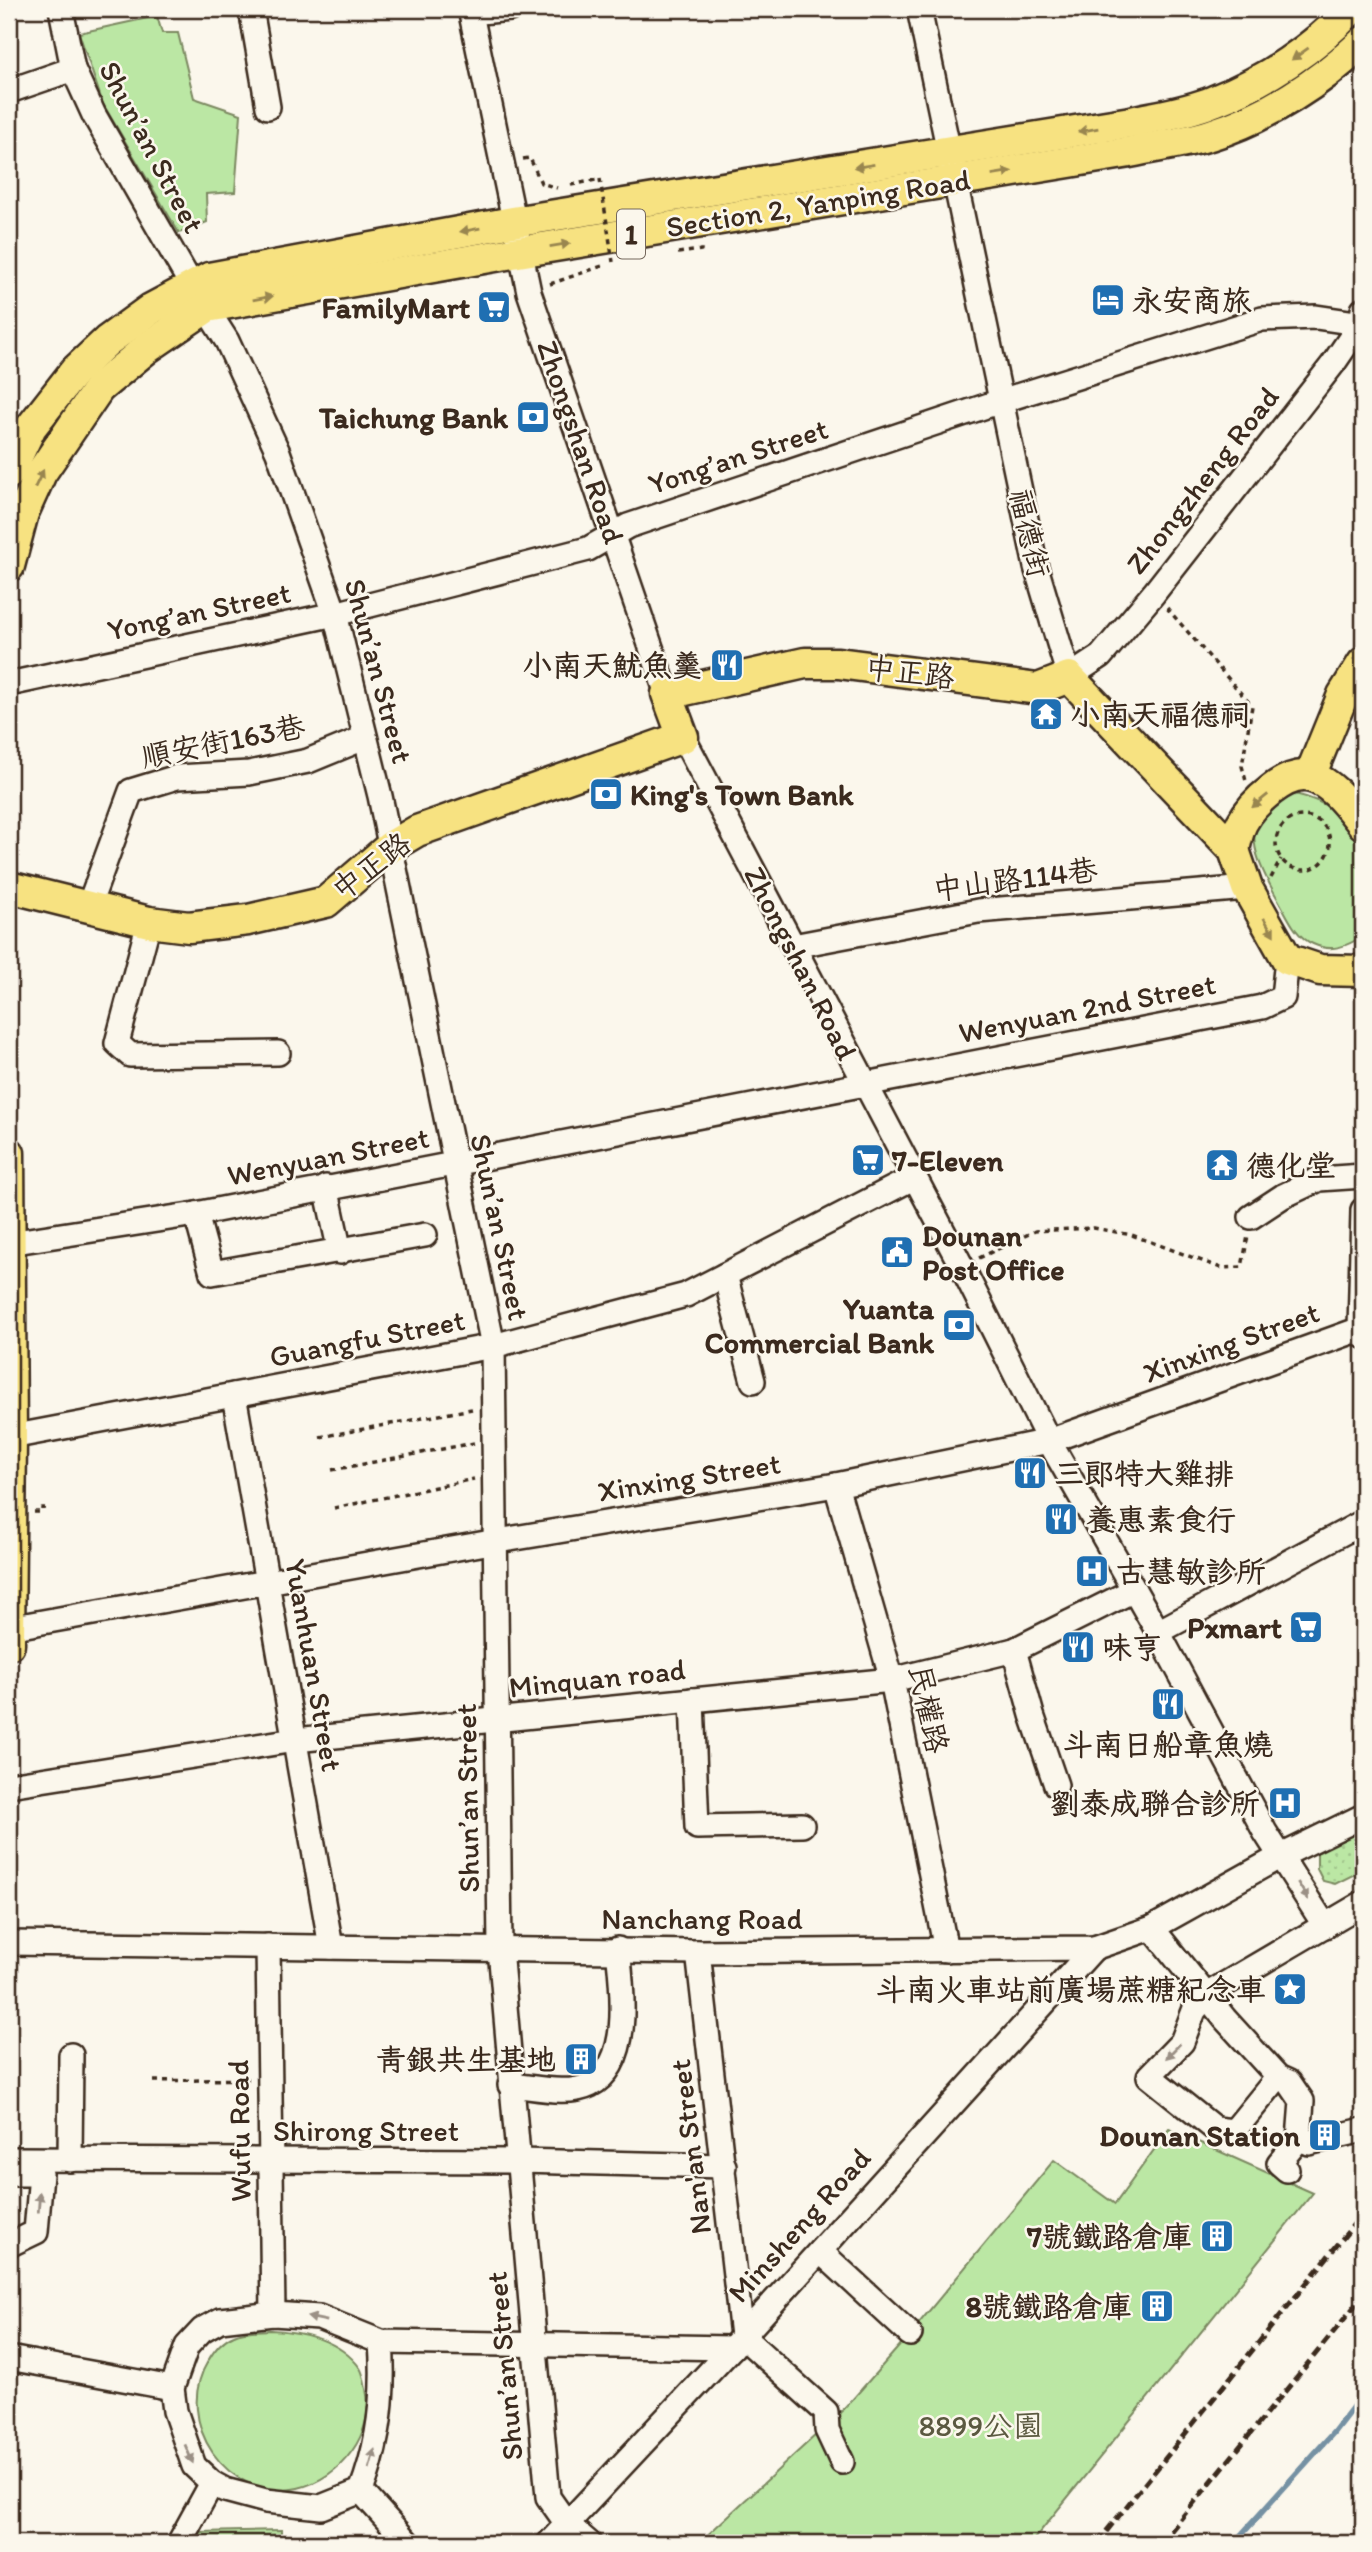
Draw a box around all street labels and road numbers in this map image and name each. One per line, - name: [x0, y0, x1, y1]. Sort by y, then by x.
- street label: Shun’an Street: [91, 55, 213, 239]
- street label: Section 2, Yanping Road: [663, 161, 973, 245]
- road number: 1: [617, 210, 645, 258]
- street label: Zhongshan Road: [529, 335, 633, 549]
- street label: Zhongzheng Road: [1117, 379, 1287, 581]
- street label: Yong’an Street: [644, 410, 832, 502]
- street label: 福德街: [1002, 485, 1058, 581]
- street label: Yong’an Street: [104, 574, 294, 648]
- street label: Shun’an Street: [337, 575, 421, 767]
- street label: 中正路: [863, 648, 957, 696]
- street label: 順安街163巷: [138, 707, 308, 775]
- street label: 中正路: [324, 824, 418, 908]
- street label: 中山路114巷: [930, 851, 1100, 907]
- street label: Zhongshan Road: [736, 860, 866, 1067]
- street label: Wenyuan 2nd Street: [955, 965, 1219, 1051]
- street label: Wenyuan Street: [224, 1118, 432, 1194]
- street label: Shun’an Street: [462, 1131, 538, 1323]
- street label: Xinxing Street: [1138, 1293, 1324, 1391]
- street label: Guangfu Street: [266, 1301, 468, 1375]
- street label: Xinxing Street: [595, 1444, 783, 1510]
- street label: Yuanhuan Street: [277, 1556, 351, 1774]
- street label: Minquan road: [507, 1650, 687, 1706]
- street label: 民權路: [902, 1661, 956, 1757]
- street label: Shun’an Street: [447, 1703, 487, 1893]
- street label: Nanchang Road: [601, 1900, 803, 1937]
- street label: Nan'an Street: [661, 2057, 719, 2237]
- street label: Wufu Road: [219, 2060, 259, 2202]
- street label: Shirong Street: [273, 2112, 459, 2149]
- street label: Minsheng Road: [720, 2140, 878, 2310]
- street label: Shun’an Street: [477, 2270, 531, 2462]

